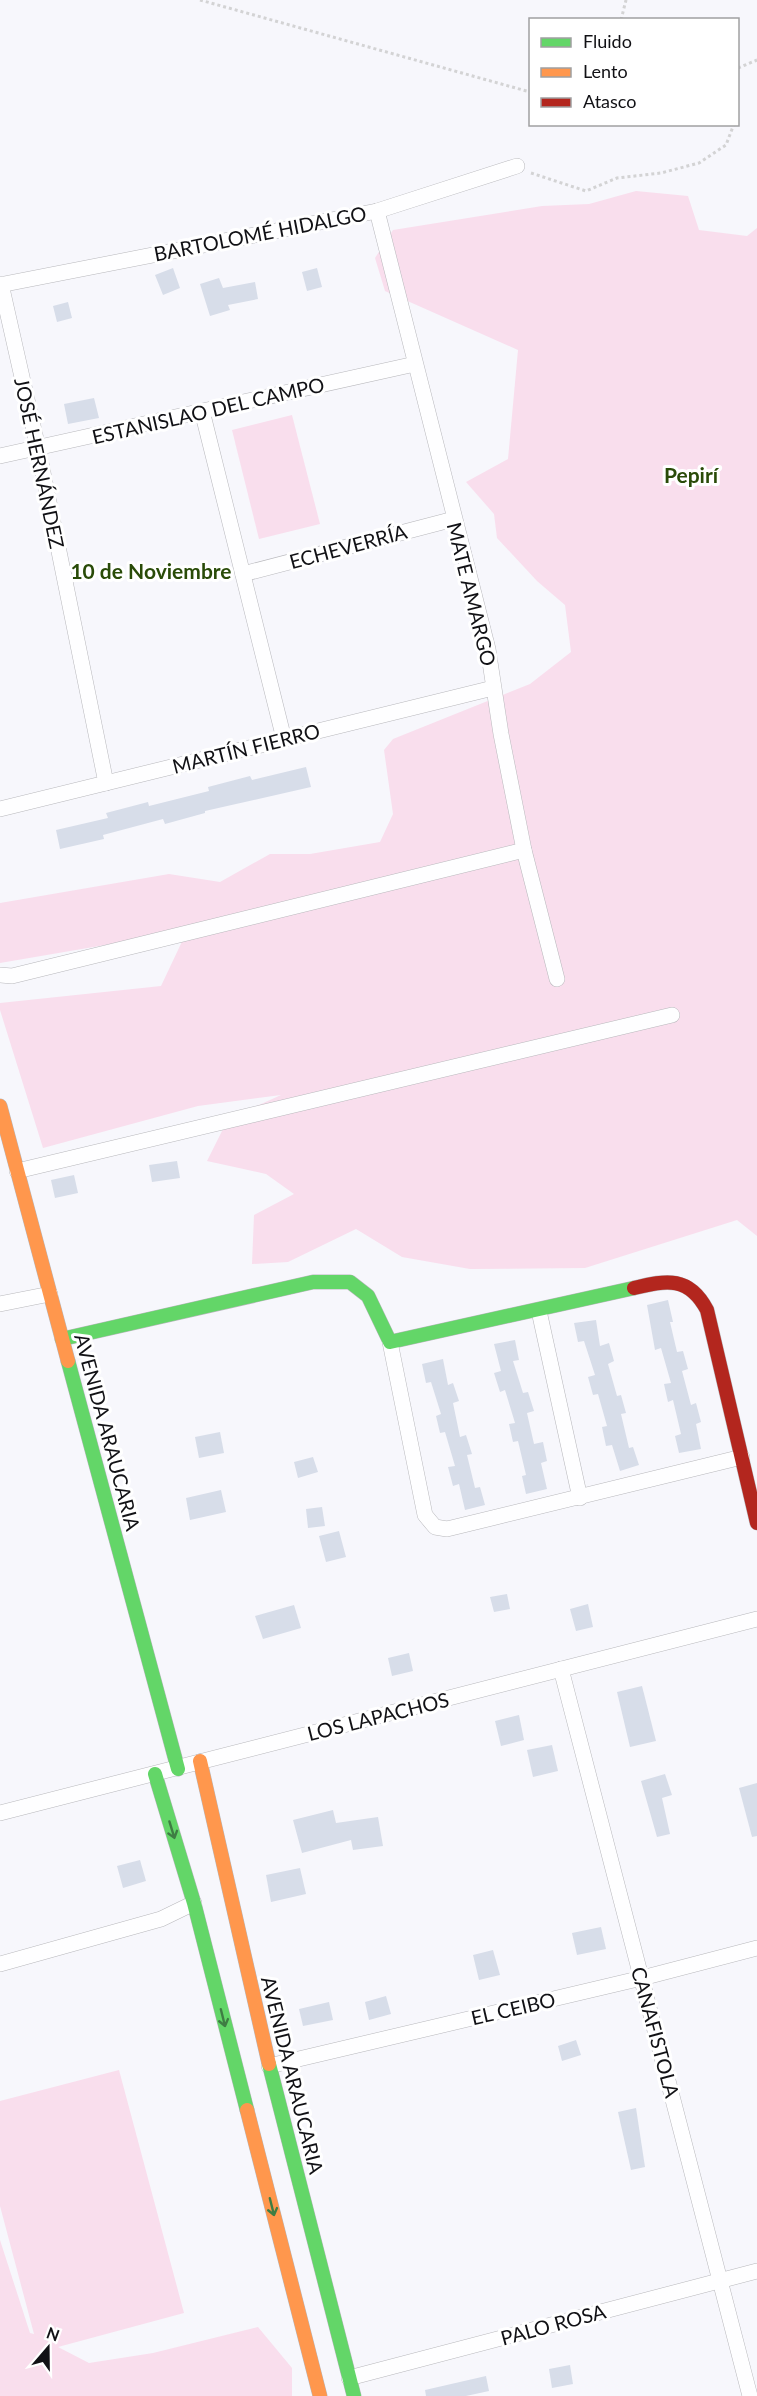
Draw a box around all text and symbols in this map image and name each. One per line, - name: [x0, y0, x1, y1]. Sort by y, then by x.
- legend: [529, 18, 739, 126]
- text: Fluido: [583, 30, 632, 52]
- text: Lento: [583, 60, 628, 82]
- text: Atasco: [583, 90, 636, 112]
- street label: BARTOLOMÉ HIDALGO: [152, 201, 368, 265]
- street label: ESTANISLAO DEL CAMPO: [90, 372, 326, 448]
- street label: JOSÉ HERNÁNDEZ: [10, 375, 70, 551]
- district label: Pepirí: [664, 462, 720, 487]
- street label: ECHEVERRÍA: [287, 519, 410, 573]
- street label: MATE AMARGO: [443, 520, 501, 668]
- district label: 10 de Noviembre: [70, 558, 232, 583]
- street label: MARTÍN FIERRO: [170, 718, 322, 778]
- street label: AVENIDA ARAUCARIA: [70, 1331, 146, 1534]
- street label: LOS LAPACHOS: [305, 1687, 451, 1745]
- one-way arrow: [167, 1820, 178, 1839]
- street label: CANAFISTOLA: [627, 1964, 685, 2100]
- street label: AVENIDA ARAUCARIA: [257, 1974, 329, 2177]
- street label: EL CEIBO: [469, 1987, 557, 2029]
- one-way arrow: [218, 2008, 230, 2027]
- one-way arrow: [267, 2197, 278, 2216]
- street label: PALO ROSA: [498, 2298, 609, 2350]
- north arrow: [18, 2318, 78, 2378]
- text: N: [44, 2322, 62, 2344]

